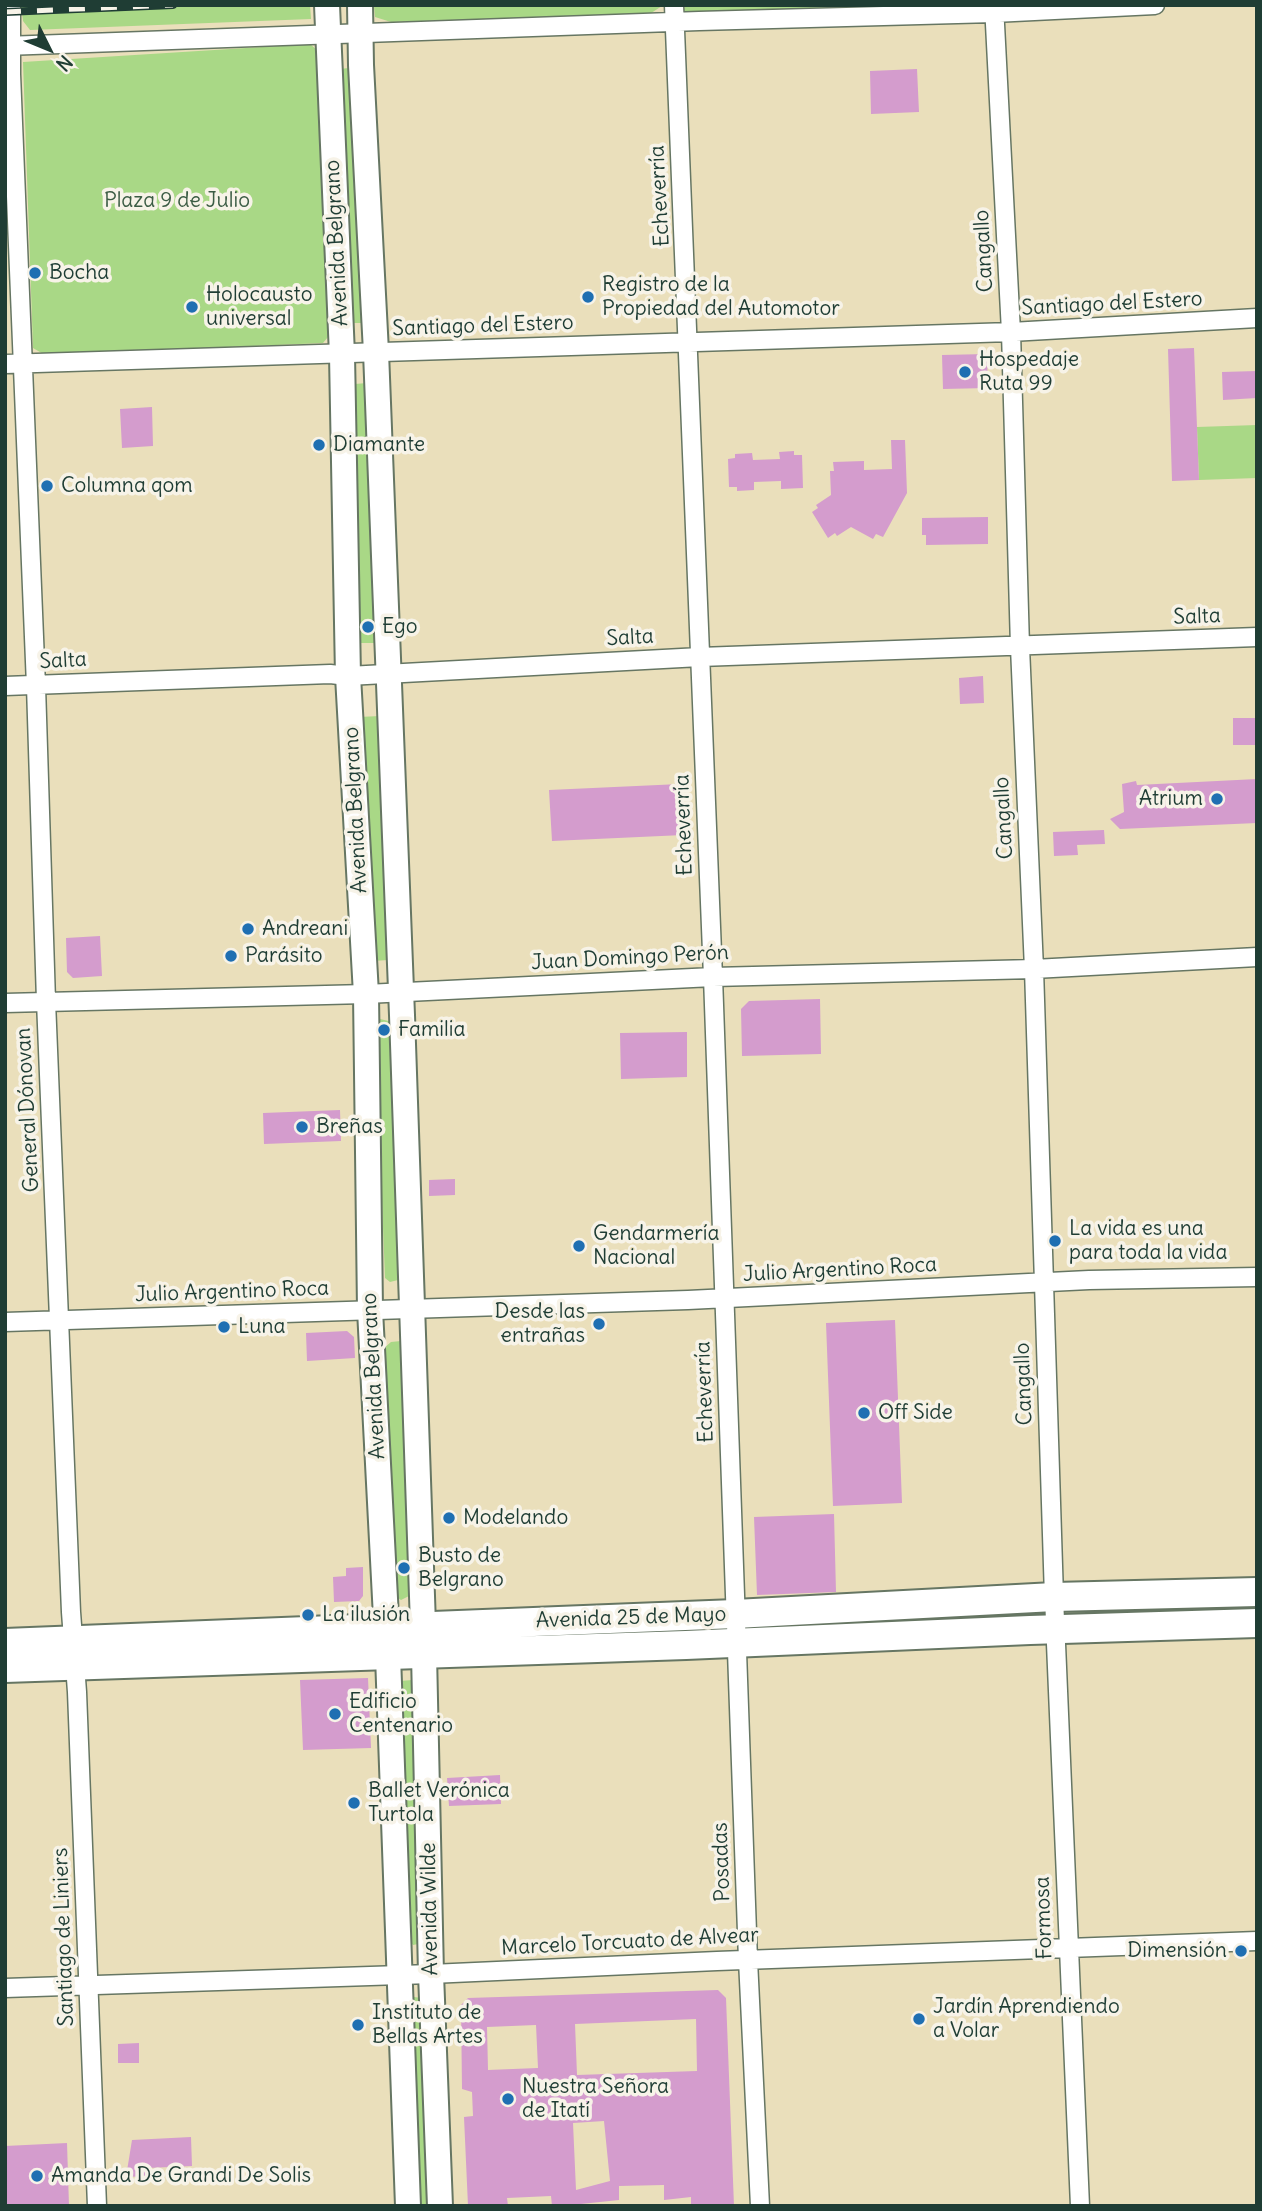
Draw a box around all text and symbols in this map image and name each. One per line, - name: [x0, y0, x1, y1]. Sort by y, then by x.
- north arrow: [14, 14, 84, 84]
- text: N: [51, 50, 78, 76]
- street label: Echeverría: [645, 145, 675, 247]
- street label: Avenida Belgrano: [320, 159, 354, 327]
- park label: Plaza 9 de Julio: [104, 188, 250, 214]
- street label: Cangallo: [969, 209, 999, 293]
- place label: Bocha: [49, 260, 109, 286]
- marker: Bocha: [27, 265, 43, 281]
- place label: Registro de la Propiedad del Automotor: [602, 272, 840, 322]
- place label: Holocausto universal: [206, 282, 312, 332]
- street label: Santiago del Estero: [1021, 287, 1203, 321]
- marker: Registro de la Propiedad del Automotor: [580, 289, 596, 305]
- marker: Holocausto universal: [184, 299, 200, 315]
- street label: Santiago del Estero: [392, 310, 574, 342]
- place label: Hospedaje Ruta 99: [979, 347, 1079, 397]
- marker: Hospedaje Ruta 99: [957, 364, 973, 380]
- place label: Diamante: [333, 432, 425, 458]
- marker: Diamante: [311, 437, 327, 453]
- place label: Columna qom: [61, 473, 193, 499]
- marker: Columna qom: [39, 478, 55, 494]
- street label: Salta: [1173, 604, 1221, 630]
- place label: Ego: [382, 614, 418, 640]
- marker: Ego: [360, 619, 376, 635]
- street label: Salta: [606, 624, 654, 652]
- street label: Salta: [39, 647, 87, 675]
- street label: Avenida Belgrano: [339, 726, 373, 894]
- street label: Echeverría: [670, 774, 698, 876]
- street label: Cangallo: [989, 776, 1019, 860]
- place label: Atrium: [1139, 786, 1203, 812]
- marker: Atrium: [1209, 791, 1225, 807]
- place label: Andreani: [262, 916, 348, 942]
- marker: Andreani: [240, 921, 256, 937]
- street label: Juan Domingo Perón: [531, 940, 729, 976]
- place label: Parásito: [245, 943, 323, 969]
- marker: Parásito: [223, 948, 239, 964]
- place label: Familia: [398, 1017, 465, 1043]
- marker: Familia: [376, 1022, 392, 1038]
- street label: General Dónovan: [11, 1027, 45, 1193]
- place label: Breñas: [316, 1114, 383, 1140]
- marker: Breñas: [294, 1119, 310, 1135]
- place label: La vida es una para toda la vida: [1069, 1216, 1227, 1266]
- place label: Gendarmería Nacional: [593, 1221, 720, 1271]
- marker: La vida es una para toda la vida: [1047, 1233, 1063, 1249]
- marker: Gendarmería Nacional: [571, 1238, 587, 1254]
- street label: Julio Argentino Roca: [742, 1252, 938, 1288]
- street label: Julio Argentino Roca: [135, 1276, 329, 1308]
- street label: Avenida Belgrano: [357, 1292, 391, 1460]
- place label: Desde las entrañas: [494, 1299, 585, 1349]
- place label: Luna: [238, 1314, 286, 1340]
- marker: Desde las entrañas: [591, 1316, 607, 1332]
- marker: Luna: [216, 1319, 232, 1335]
- street label: Echeverría: [691, 1341, 719, 1443]
- street label: Cangallo: [1010, 1342, 1038, 1426]
- place label: Off Side: [878, 1400, 953, 1426]
- marker: Off Side: [856, 1405, 872, 1421]
- place label: Modelando: [463, 1505, 568, 1531]
- marker: Modelando: [441, 1510, 457, 1526]
- place label: Busto de Belgrano: [418, 1543, 504, 1593]
- marker: Busto de Belgrano: [396, 1560, 412, 1576]
- place label: La ilusión: [322, 1602, 410, 1628]
- street label: Avenida 25 de Mayo: [535, 1602, 727, 1634]
- marker: La ilusión: [300, 1607, 316, 1623]
- place label: Edificio Centenario: [349, 1689, 453, 1739]
- marker: Edificio Centenario: [327, 1706, 343, 1722]
- place label: Ballet Verónica Turtola: [368, 1778, 510, 1828]
- marker: Ballet Verónica Turtola: [346, 1795, 362, 1811]
- street label: Posadas: [708, 1822, 736, 1902]
- street label: Avenida Wilde: [416, 1842, 444, 1976]
- street label: Santiago de Liniers: [48, 1847, 80, 2027]
- street label: Formosa: [1030, 1876, 1058, 1960]
- street label: Marcelo Torcuato de Alvear: [501, 1923, 759, 1961]
- place label: Dimensión: [1127, 1938, 1227, 1964]
- marker: Dimensión: [1233, 1943, 1249, 1959]
- place label: Jardín Aprendiendo a Volar: [933, 1994, 1120, 2044]
- place label: Instituto de Bellas Artes: [372, 2000, 483, 2050]
- marker: Jardín Aprendiendo a Volar: [911, 2011, 927, 2027]
- marker: Instituto de Bellas Artes: [350, 2017, 366, 2033]
- place label: Nuestra Señora de Itatí: [522, 2074, 669, 2124]
- marker: Nuestra Señora de Itatí: [500, 2091, 516, 2107]
- place label: Amanda De Grandi De Solis: [51, 2163, 311, 2189]
- marker: Amanda De Grandi De Solis: [29, 2168, 45, 2184]

